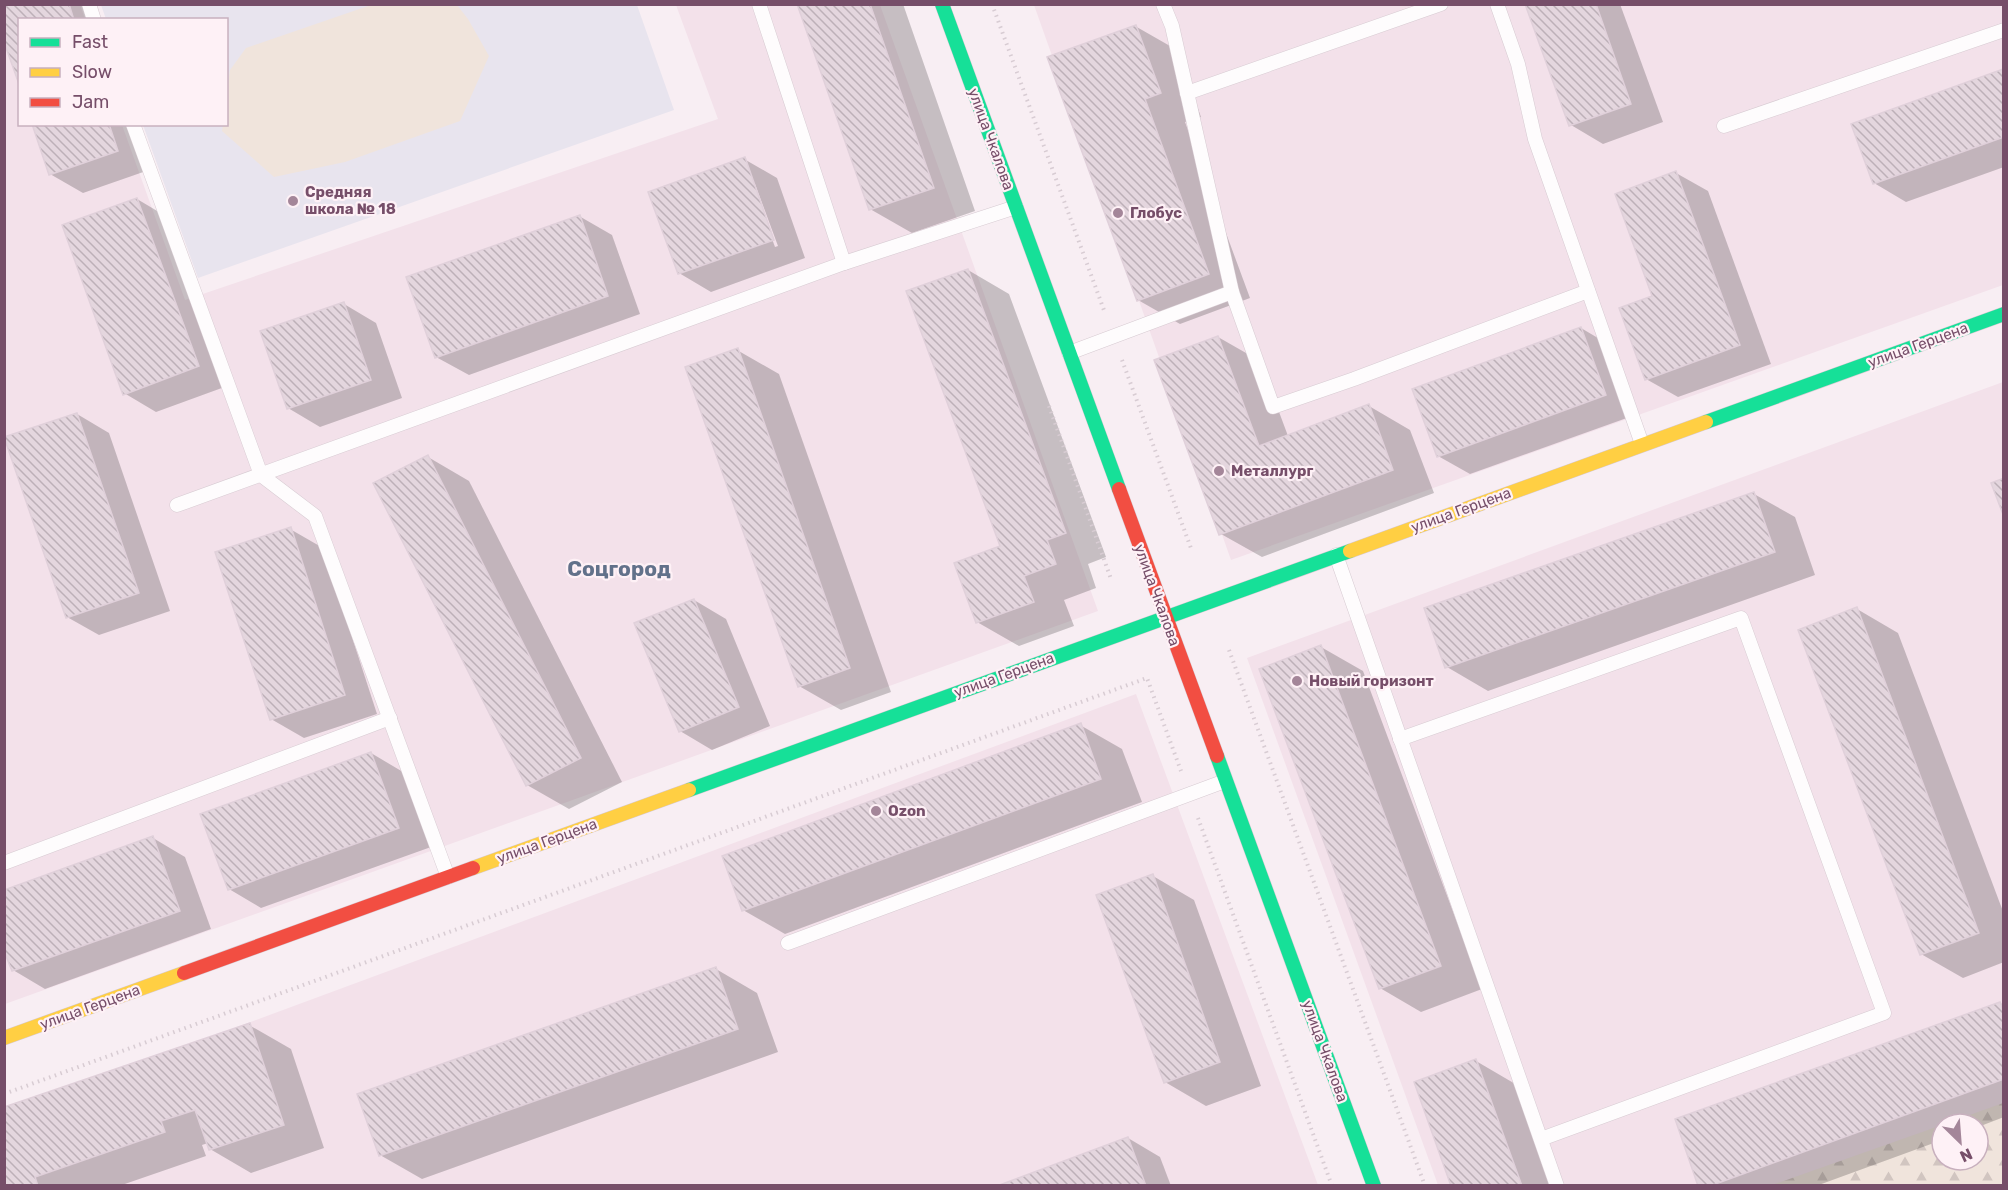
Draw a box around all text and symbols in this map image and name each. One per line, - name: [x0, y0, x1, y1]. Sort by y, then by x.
- legend: [18, 18, 228, 126]
- text: Fast: [72, 31, 108, 53]
- text: Slow: [72, 61, 112, 83]
- street label: улица Чкалова: [964, 86, 1018, 192]
- text: Jam: [72, 91, 109, 113]
- place label: Средняя школа № 18: [305, 183, 396, 218]
- marker: Средняя школа № 18: [286, 194, 300, 208]
- place label: Глобус: [1130, 204, 1182, 222]
- marker: Глобус: [1111, 206, 1125, 220]
- street label: улица Герцена: [1865, 319, 1971, 371]
- place label: Металлург: [1231, 462, 1314, 480]
- marker: Металлург: [1212, 464, 1226, 478]
- street label: улица Герцена: [1408, 484, 1514, 536]
- street label: улица Чкалова: [1130, 542, 1184, 648]
- district label: Соцгород: [567, 556, 671, 581]
- street label: улица Герцена: [951, 649, 1057, 701]
- place label: Новый горизонт: [1309, 672, 1435, 690]
- marker: Новый горизонт: [1290, 674, 1304, 688]
- place label: Ozon: [888, 802, 926, 820]
- marker: Ozon: [869, 804, 883, 818]
- street label: улица Герцена: [494, 815, 600, 867]
- street label: улица Герцена: [37, 981, 143, 1033]
- street label: улица Чкалова: [1298, 998, 1352, 1104]
- north arrow: [1930, 1112, 1990, 1172]
- text: N: [1957, 1144, 1975, 1166]

